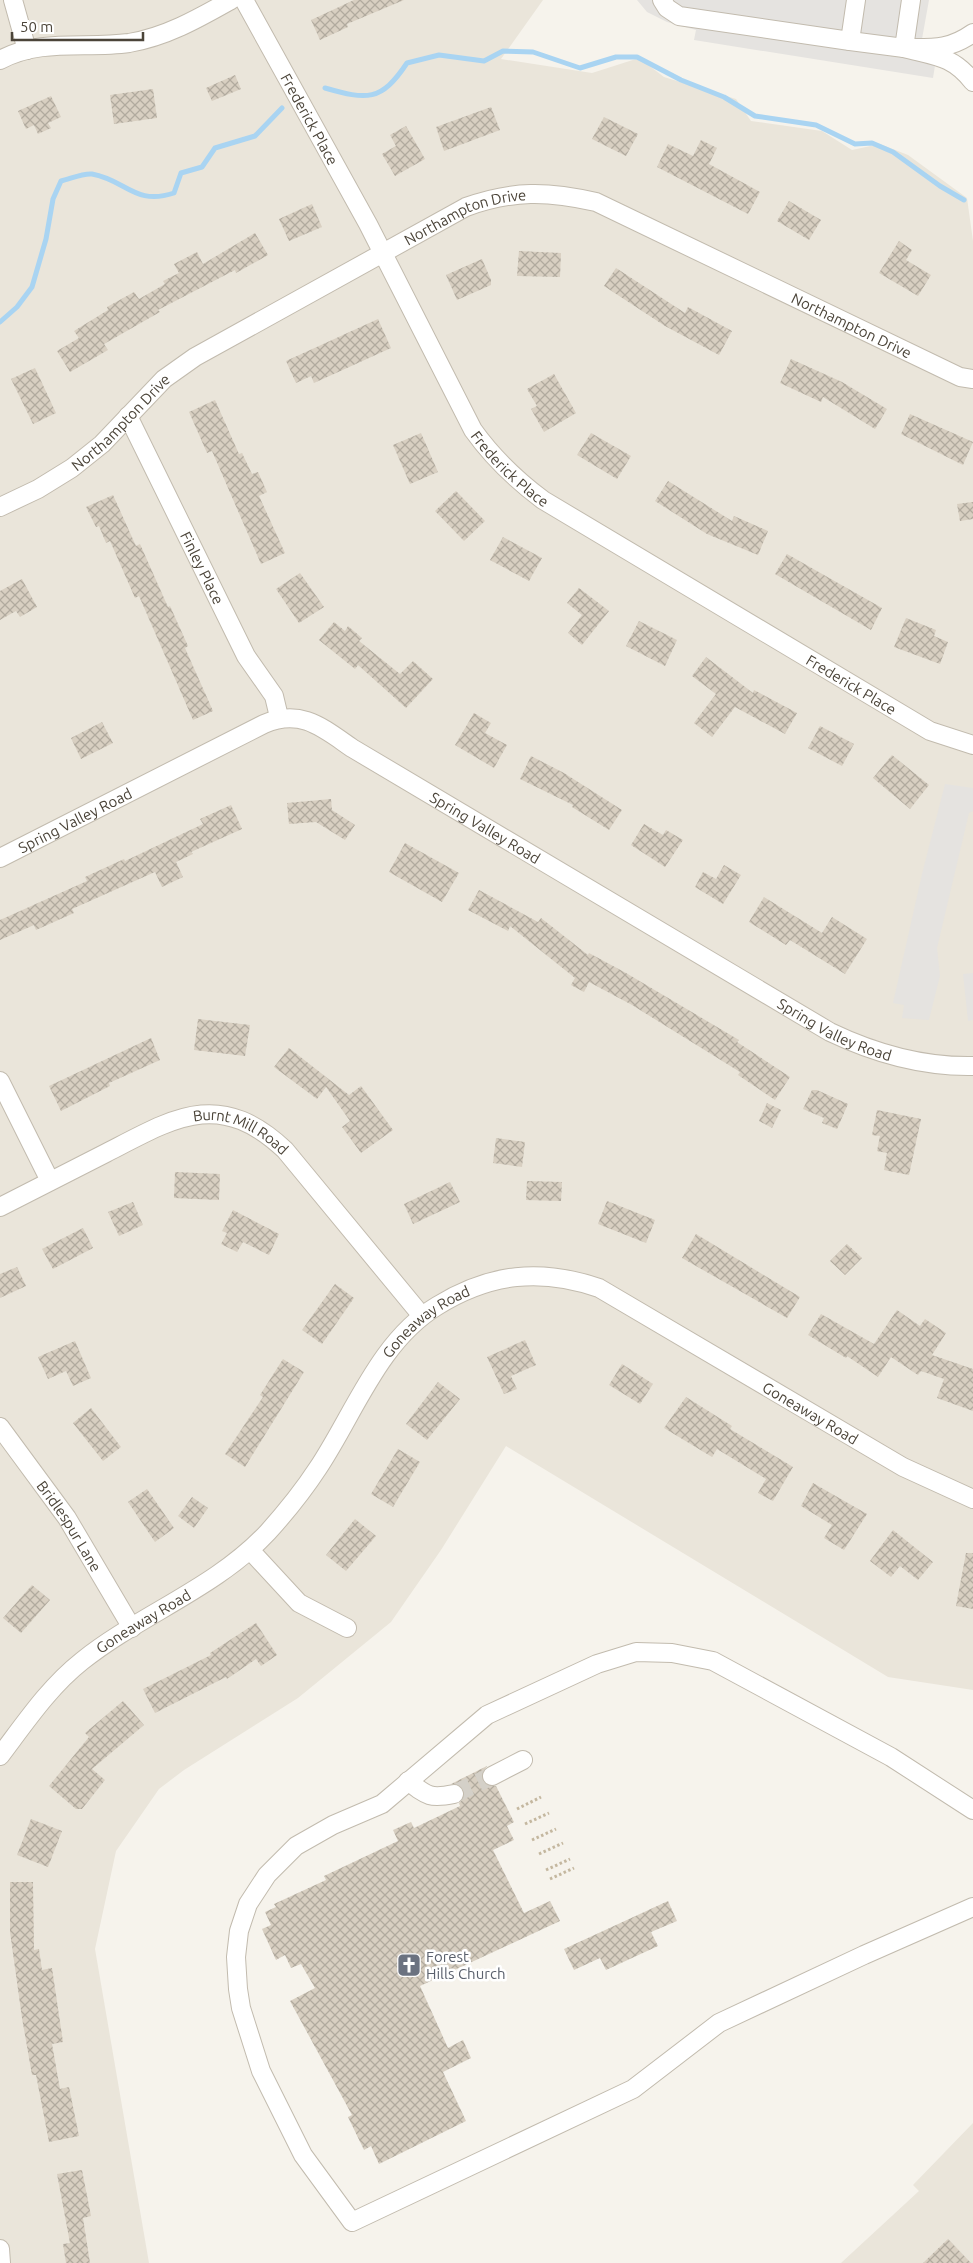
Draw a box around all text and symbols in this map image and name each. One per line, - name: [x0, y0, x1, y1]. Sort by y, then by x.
- scale bar: [12, 10, 144, 42]
- text: 50 m: [20, 18, 53, 35]
- street label: Frederick Place: [278, 70, 342, 168]
- street label: Northampton Drive: [401, 186, 527, 248]
- street label: Northampton Drive: [789, 289, 915, 361]
- street label: Northampton Drive: [68, 370, 172, 474]
- street label: Frederick Place: [468, 427, 552, 510]
- street label: Finley Place: [178, 529, 228, 607]
- street label: Frederick Place: [803, 651, 900, 718]
- street label: Spring Valley Road: [15, 784, 135, 856]
- street label: Spring Valley Road: [427, 788, 544, 867]
- street label: Spring Valley Road: [775, 994, 894, 1064]
- street label: Burnt Mill Road: [192, 1106, 292, 1157]
- street label: Goneaway Road: [378, 1282, 472, 1361]
- street label: Goneaway Road: [760, 1378, 861, 1447]
- street label: Bridlespur Lane: [34, 1477, 105, 1574]
- street label: Goneaway Road: [92, 1586, 194, 1656]
- place label: Forest Hills Church: [426, 1948, 505, 1982]
- church icon: Forest Hills Church: [396, 1952, 422, 1978]

